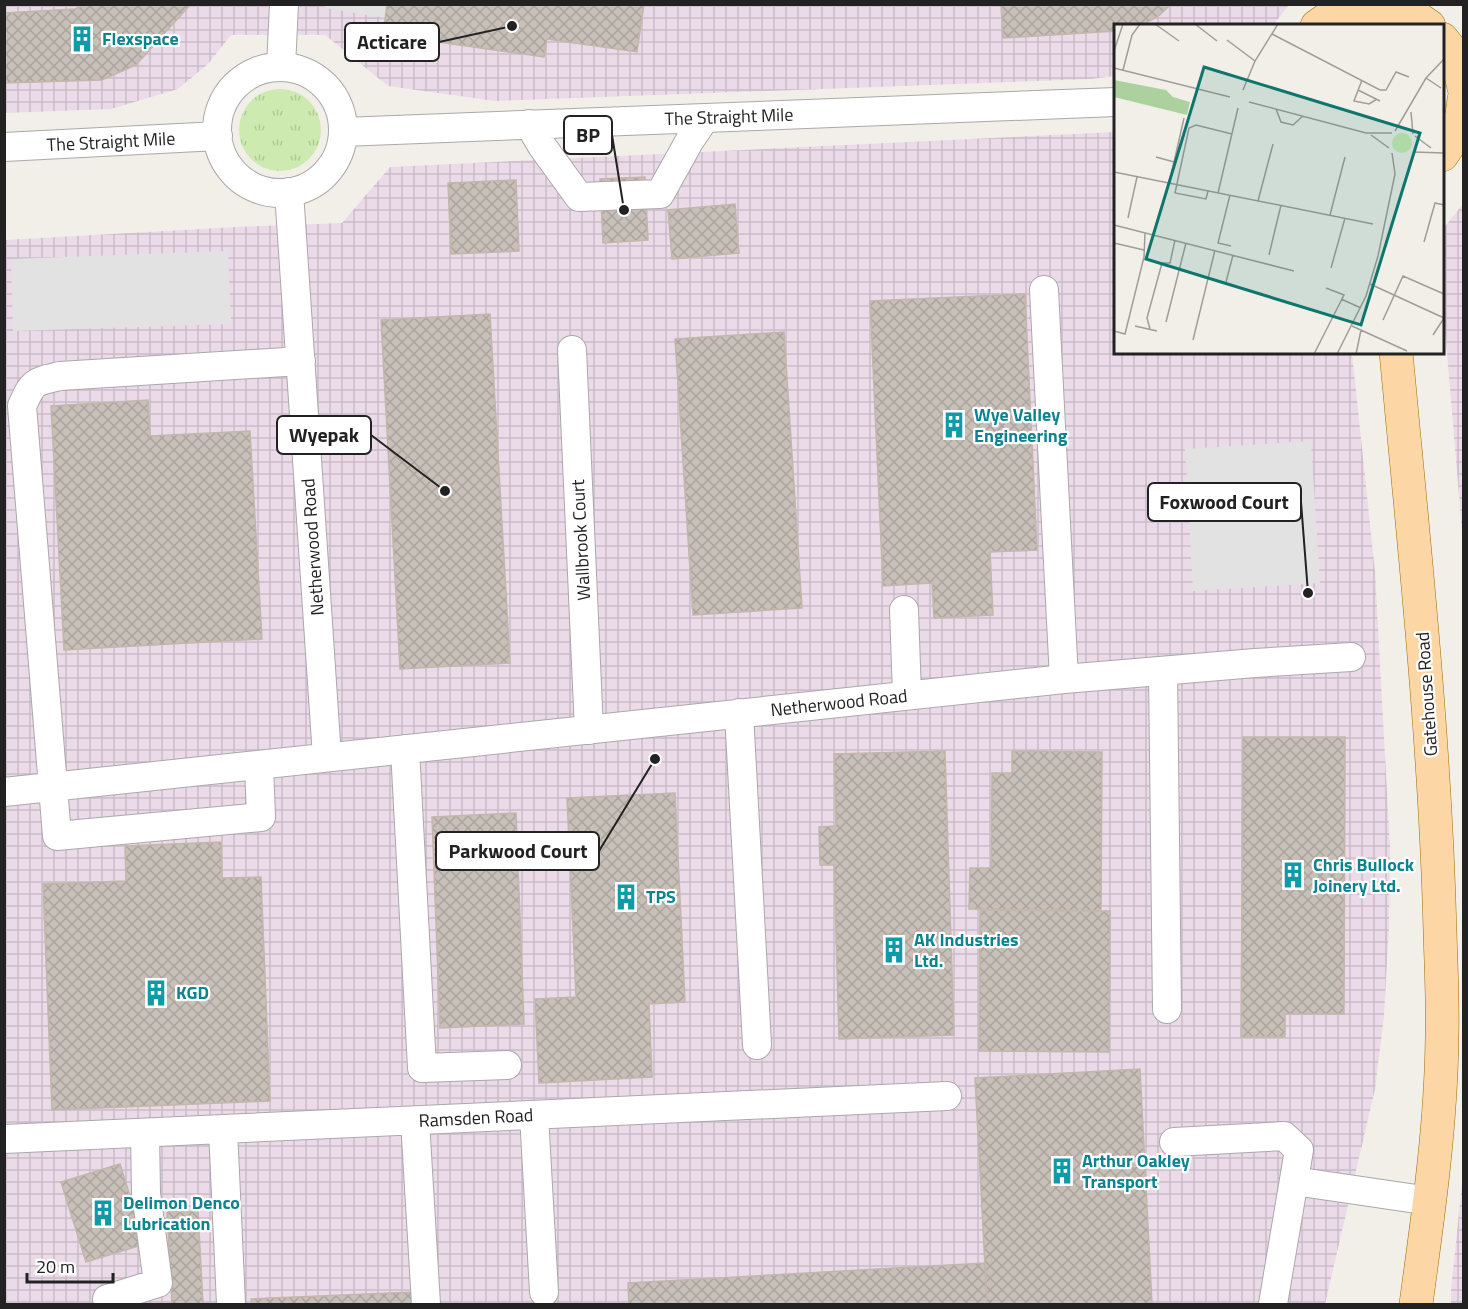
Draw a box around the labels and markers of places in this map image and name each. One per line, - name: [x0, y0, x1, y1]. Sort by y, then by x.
- callout: Acticare: [345, 23, 439, 61]
- building icon: Flexspace: [67, 24, 97, 54]
- place label: Flexspace: [102, 25, 179, 52]
- callout: BP: [564, 116, 612, 154]
- place label: Wye Valley Engineering: [974, 401, 1068, 449]
- building icon: Wye Valley Engineering: [939, 410, 969, 440]
- callout: Wyepak: [277, 416, 371, 454]
- callout: Foxwood Court: [1148, 483, 1301, 521]
- callout: Parkwood Court: [436, 832, 599, 870]
- place label: Chris Bullock Joinery Ltd.: [1313, 851, 1415, 899]
- building icon: Chris Bullock Joinery Ltd.: [1278, 860, 1308, 890]
- building icon: TPS: [611, 882, 641, 912]
- place label: TPS: [646, 883, 676, 910]
- place label: AK Industries Ltd.: [914, 926, 1018, 974]
- building icon: AK Industries Ltd.: [879, 935, 909, 965]
- building icon: KGD: [141, 978, 171, 1008]
- place label: KGD: [176, 979, 209, 1006]
- place label: Arthur Oakley Transport: [1082, 1147, 1190, 1195]
- building icon: Arthur Oakley Transport: [1047, 1156, 1077, 1186]
- place label: Delimon Denco Lubrication: [123, 1189, 240, 1237]
- building icon: Delimon Denco Lubrication: [88, 1198, 118, 1228]

